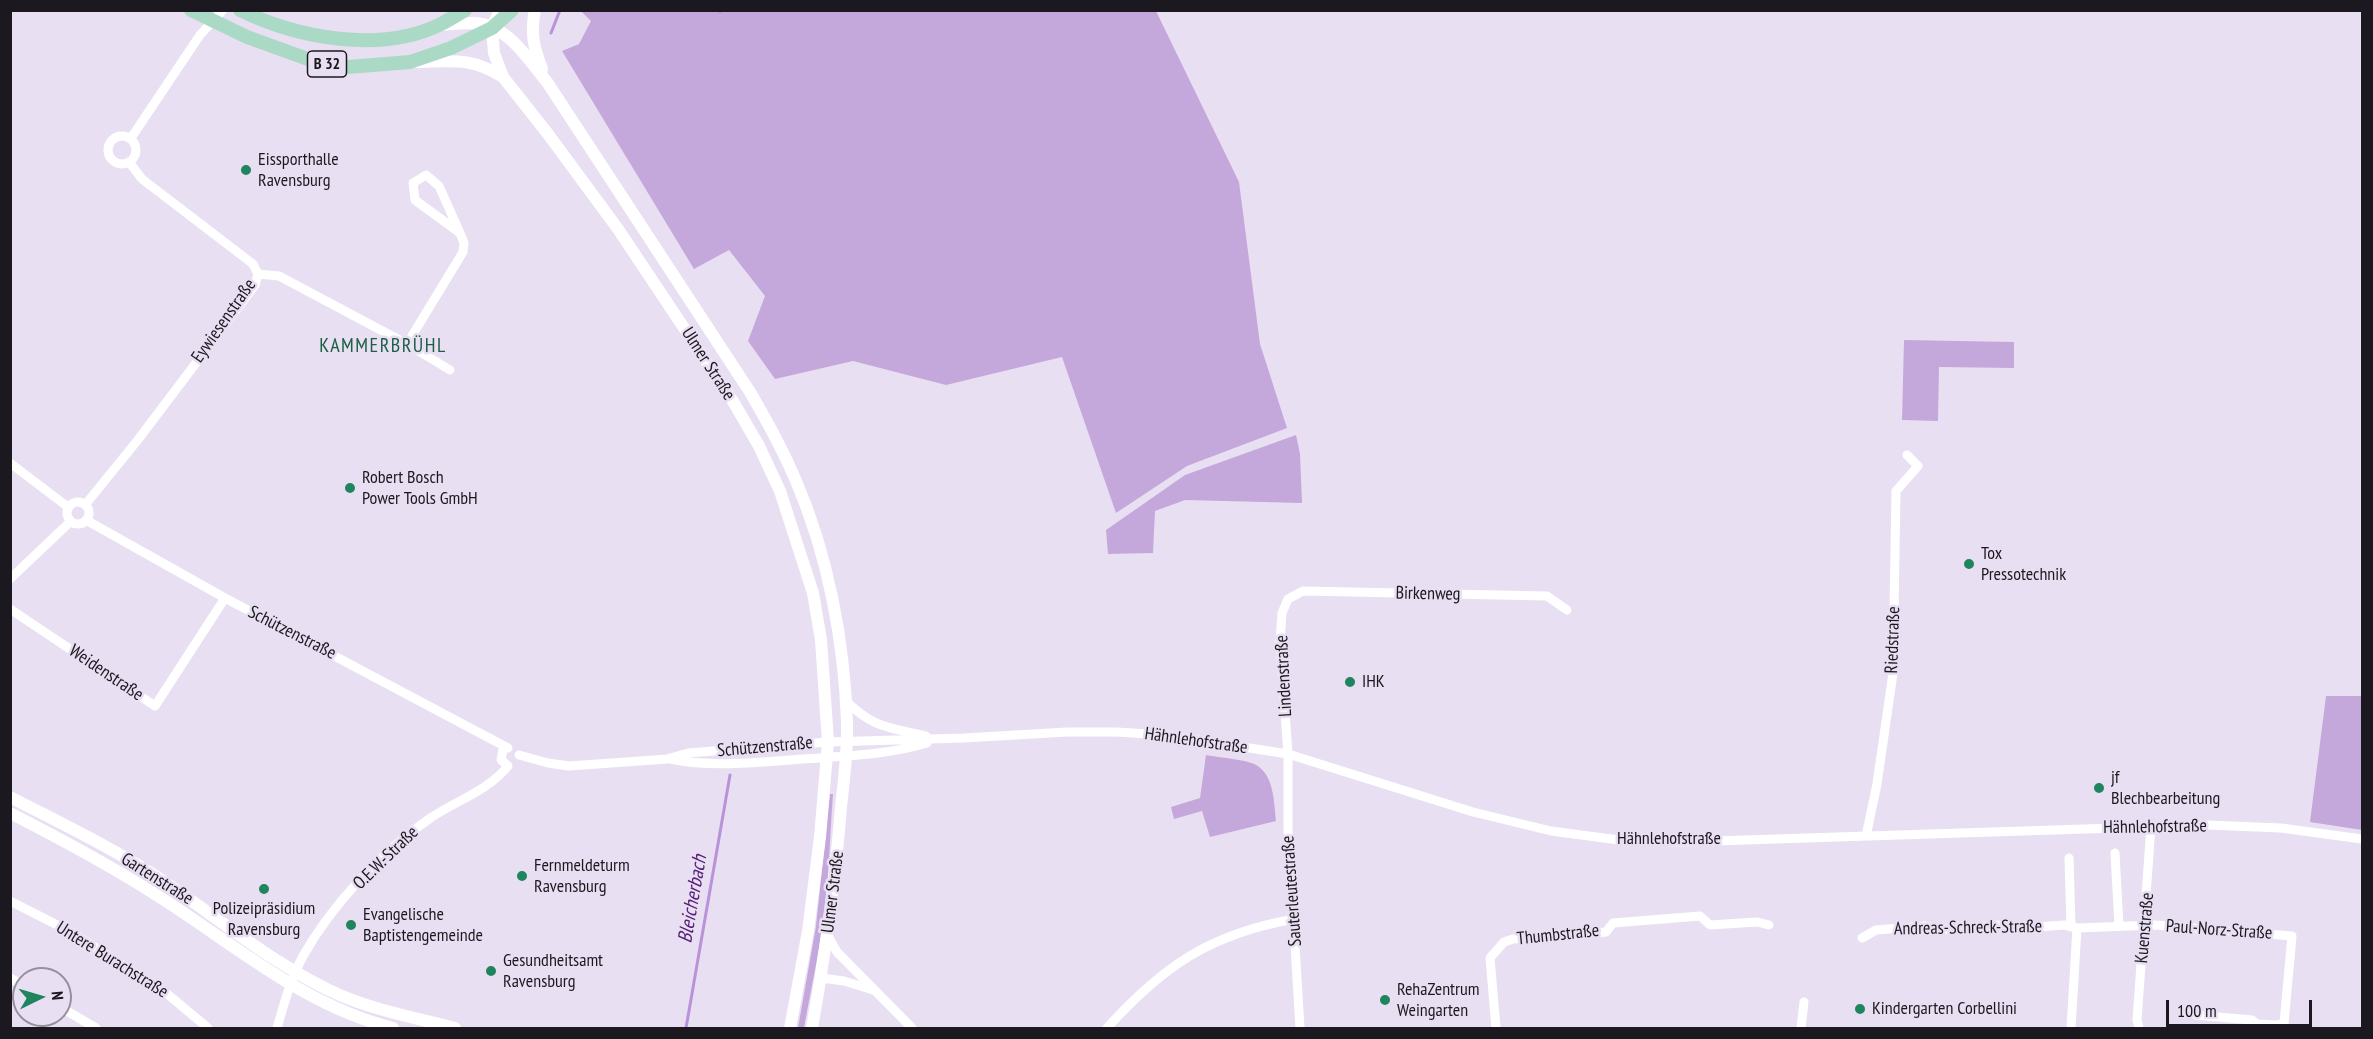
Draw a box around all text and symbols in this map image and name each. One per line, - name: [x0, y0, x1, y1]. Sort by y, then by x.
- road number: B 32: [308, 51, 346, 77]
- place label: Eissporthalle Ravensburg: [258, 149, 339, 192]
- marker: Eissporthalle Ravensburg: [239, 163, 253, 177]
- street label: Eywiesenstraße: [187, 275, 261, 367]
- street label: Ulmer Straße: [676, 324, 740, 404]
- district label: KAMMERBRÜHL: [319, 334, 447, 358]
- place label: Robert Bosch Power Tools GmbH: [362, 467, 478, 510]
- marker: Robert Bosch Power Tools GmbH: [343, 481, 357, 495]
- place label: Tox Pressotechnik: [1981, 543, 2066, 586]
- marker: Tox Pressotechnik: [1962, 557, 1976, 571]
- street label: Birkenweg: [1395, 583, 1461, 605]
- street label: Schützenstraße: [244, 602, 340, 664]
- street label: Riedstraße: [1881, 606, 1905, 674]
- street label: Lindenstraße: [1271, 635, 1297, 717]
- street label: Weidenstraße: [65, 640, 147, 706]
- place label: IHK: [1362, 671, 1385, 693]
- marker: IHK: [1343, 675, 1357, 689]
- street label: Hähnlehofstraße: [1143, 723, 1249, 759]
- street label: Schützenstraße: [716, 732, 814, 762]
- place label: jf Blechbearbeitung: [2111, 767, 2220, 810]
- marker: jf Blechbearbeitung: [2092, 781, 2106, 795]
- street label: Hähnlehofstraße: [2103, 815, 2207, 839]
- street label: O.E.W.-Straße: [349, 822, 423, 894]
- street label: Hähnlehofstraße: [1617, 828, 1721, 850]
- street label: Sauterleutestraße: [1277, 835, 1307, 947]
- street label: Gartenstraße: [117, 848, 197, 910]
- street label: Ulmer Straße: [817, 850, 849, 934]
- water label: Bleicherbach: [673, 853, 713, 945]
- place label: Fernmeldeturm Ravensburg: [534, 855, 630, 898]
- marker: Fernmeldeturm Ravensburg: [515, 869, 529, 883]
- marker: Polizeipräsidium Ravensburg: [257, 882, 271, 896]
- street label: Kuenstraße: [2131, 892, 2159, 964]
- place label: Polizeipräsidium Ravensburg: [213, 898, 315, 940]
- place label: Evangelische Baptistengemeinde: [363, 904, 483, 946]
- street label: Andreas-Schreck-Straße: [1894, 916, 2042, 940]
- street label: Paul-Norz-Straße: [2165, 916, 2273, 944]
- street label: Untere Burachstraße: [52, 917, 172, 1003]
- marker: Evangelische Baptistengemeinde: [344, 918, 358, 932]
- street label: Thumbstraße: [1516, 920, 1600, 950]
- place label: Gesundheitsamt Ravensburg: [503, 950, 603, 992]
- marker: Gesundheitsamt Ravensburg: [484, 964, 498, 978]
- north arrow: [12, 967, 72, 1027]
- place label: RehaZentrum Weingarten: [1397, 979, 1479, 1022]
- scale bar: [2169, 988, 2314, 1026]
- text: N: [48, 990, 68, 1001]
- marker: RehaZentrum Weingarten: [1378, 993, 1392, 1007]
- place label: Kindergarten Corbellini: [1872, 998, 2017, 1020]
- text: 100 m: [2177, 999, 2217, 1022]
- marker: Kindergarten Corbellini: [1853, 1002, 1867, 1016]

